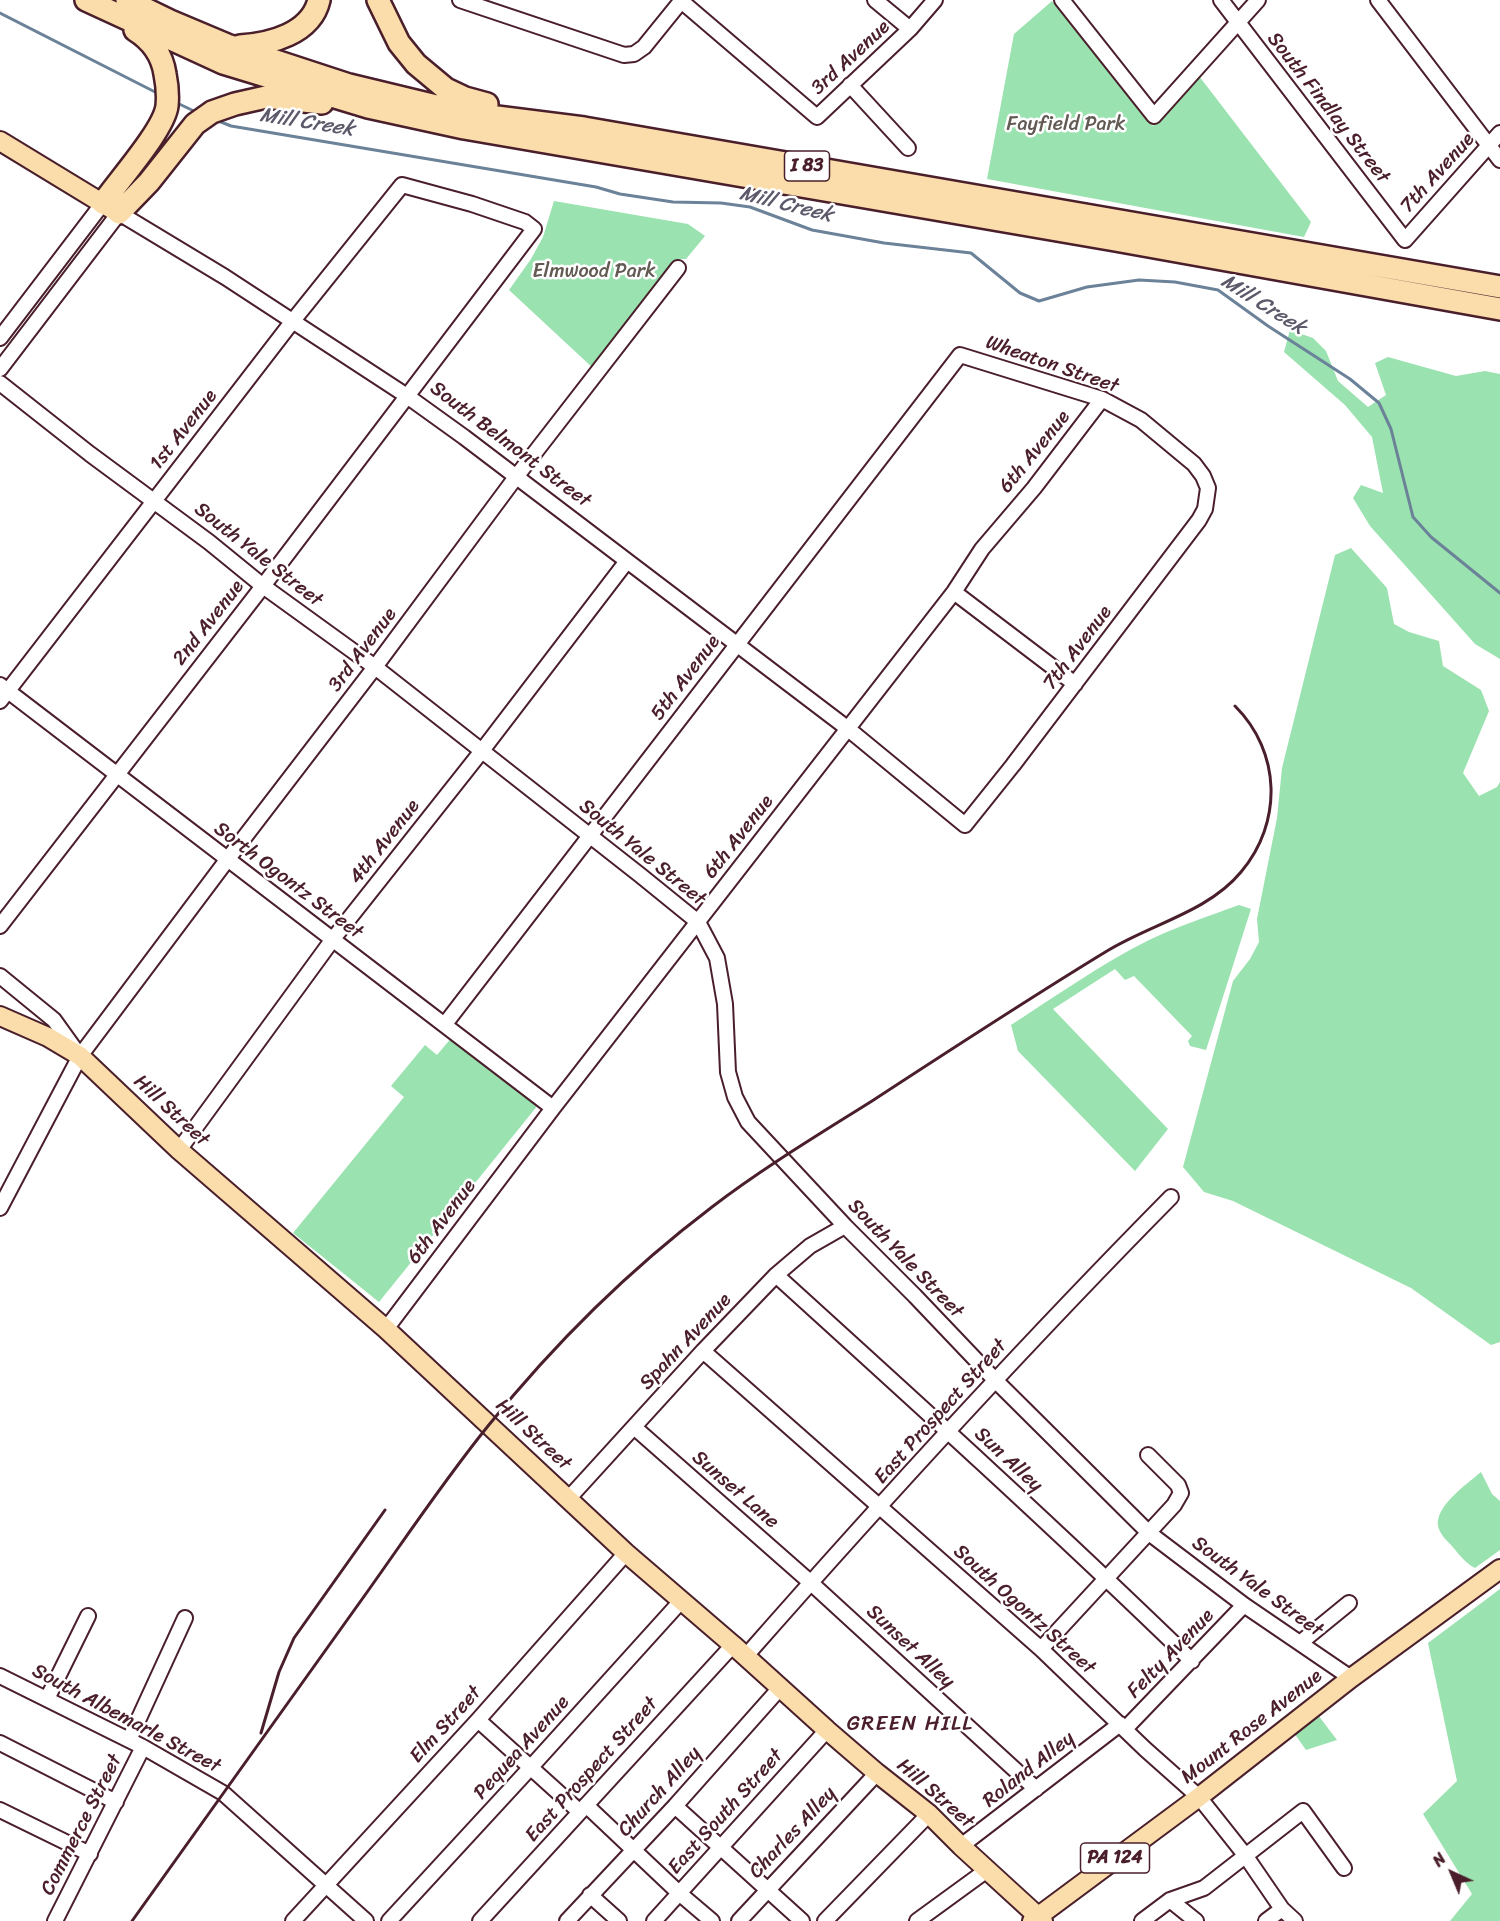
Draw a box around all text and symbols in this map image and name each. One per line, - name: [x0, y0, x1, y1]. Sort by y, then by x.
- street label: 3rd Avenue: [807, 16, 895, 100]
- street label: South Findlay Street: [1262, 28, 1394, 188]
- water label: Mill Creek: [258, 103, 356, 143]
- park label: Fayfield Park: [1007, 113, 1125, 137]
- street label: 7th Avenue: [1396, 128, 1480, 218]
- road number: I 83: [784, 151, 830, 181]
- water label: Mill Creek: [737, 181, 835, 229]
- park label: Elmwood Park: [532, 260, 656, 284]
- water label: Mill Creek: [1216, 269, 1310, 341]
- street label: Wheaton Street: [982, 331, 1122, 399]
- street label: South Belmont Street: [425, 377, 595, 513]
- street label: 1st Avenue: [145, 385, 223, 475]
- street label: 6th Avenue: [994, 406, 1076, 498]
- street label: South Yale Street: [189, 497, 327, 613]
- street label: 2nd Avenue: [168, 575, 250, 671]
- street label: 7th Avenue: [1038, 601, 1118, 695]
- street label: 3rd Avenue: [324, 603, 402, 697]
- street label: 5th Avenue: [646, 631, 726, 725]
- street label: 6th Avenue: [699, 790, 779, 884]
- street label: 4th Avenue: [345, 795, 425, 889]
- street label: South Yale Street: [574, 795, 710, 911]
- street label: Sorth Ogontz Street: [209, 817, 367, 945]
- street label: Hill Street: [128, 1070, 214, 1152]
- street label: 6th Avenue: [402, 1175, 482, 1269]
- street label: South Yale Street: [842, 1195, 968, 1323]
- street label: Spahn Avenue: [635, 1289, 737, 1395]
- street label: East Prospect Street: [870, 1335, 1012, 1489]
- street label: Hill Street: [490, 1394, 576, 1476]
- street label: Sun Alley: [969, 1422, 1047, 1498]
- street label: Sunset Lane: [687, 1446, 783, 1534]
- street label: South Yale Street: [1187, 1531, 1327, 1643]
- street label: South Ogontz Street: [948, 1540, 1100, 1680]
- street label: Sunset Alley: [861, 1600, 959, 1694]
- street label: Felty Avenue: [1122, 1604, 1220, 1704]
- street label: South Albemarle Street: [28, 1659, 224, 1779]
- street label: Mount Rose Avenue: [1177, 1664, 1327, 1790]
- street label: Elm Street: [405, 1681, 487, 1769]
- street label: Pequea Avenue: [469, 1691, 575, 1805]
- street label: East Prospect Street: [521, 1693, 663, 1847]
- district label: GREEN HILL: [847, 1712, 973, 1738]
- street label: Roland Alley: [978, 1727, 1080, 1813]
- street label: Church Alley: [613, 1742, 707, 1842]
- street label: East South Street: [663, 1744, 789, 1880]
- street label: Commerce Street: [36, 1751, 128, 1899]
- street label: Hill Street: [892, 1754, 978, 1834]
- street label: Charles Alley: [744, 1782, 842, 1884]
- road number: PA 124: [1080, 1843, 1150, 1873]
- north arrow: [1422, 1843, 1482, 1903]
- text: N: [1425, 1845, 1453, 1874]

